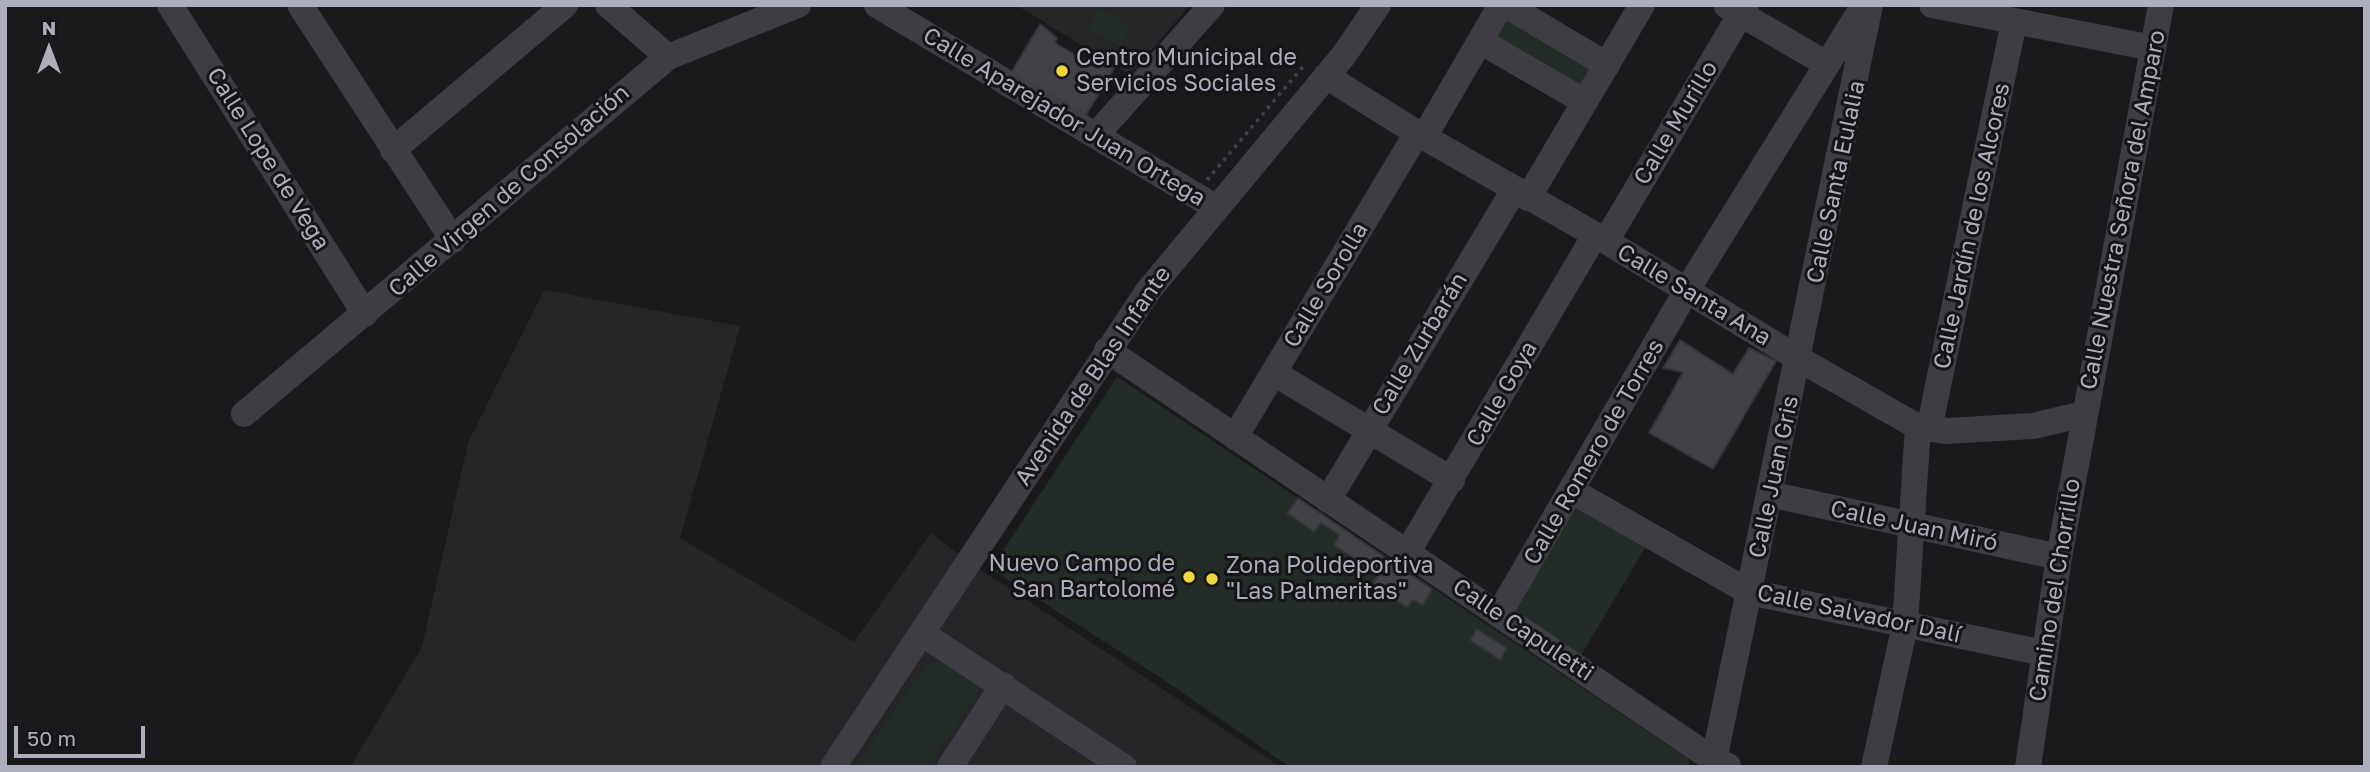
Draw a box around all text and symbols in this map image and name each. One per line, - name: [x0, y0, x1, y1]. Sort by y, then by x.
- north arrow: [14, 14, 84, 84]
- text: N: [42, 16, 56, 39]
- street label: Calle Aparejador Juan Ortega: [918, 22, 1210, 212]
- street label: Calle Nuestra Señora del Amparo: [2075, 28, 2171, 392]
- place label: Centro Municipal de Servicios Sociales: [1076, 44, 1297, 98]
- street label: Calle Murillo: [1628, 56, 1724, 190]
- street label: Calle Lope de Vega: [201, 63, 335, 255]
- marker: Centro Municipal de Servicios Sociales: [1054, 63, 1070, 79]
- street label: Calle Santa Eulalia: [1801, 78, 1871, 286]
- street label: Calle Virgen de Consolación: [383, 79, 635, 303]
- street label: Calle Jardín de los Alcores: [1928, 80, 2016, 372]
- street label: Calle Sorolla: [1278, 217, 1374, 353]
- street label: Calle Santa Ana: [1612, 238, 1776, 352]
- street label: Avenida de Blas Infante: [1009, 261, 1177, 491]
- street label: Calle Zurbarán: [1367, 268, 1473, 420]
- street label: Calle Romero de Torres: [1518, 334, 1670, 570]
- street label: Calle Goya: [1461, 336, 1543, 452]
- street label: Calle Juan Gris: [1743, 393, 1805, 561]
- street label: Camino del Chorrillo: [2024, 477, 2086, 703]
- street label: Calle Juan Miró: [1828, 495, 2000, 557]
- place label: Nuevo Campo de San Bartolomé: [989, 550, 1175, 604]
- place label: Zona Polideportiva "Las Palmeritas": [1226, 552, 1434, 606]
- marker: Nuevo Campo de San Bartolomé: [1181, 569, 1197, 585]
- marker: Zona Polideportiva "Las Palmeritas": [1204, 571, 1220, 587]
- street label: Calle Capuletti: [1447, 573, 1599, 687]
- street label: Calle Salvador Dalí: [1755, 579, 1963, 649]
- scale bar: [18, 712, 149, 756]
- text: 50 m: [27, 725, 76, 751]

